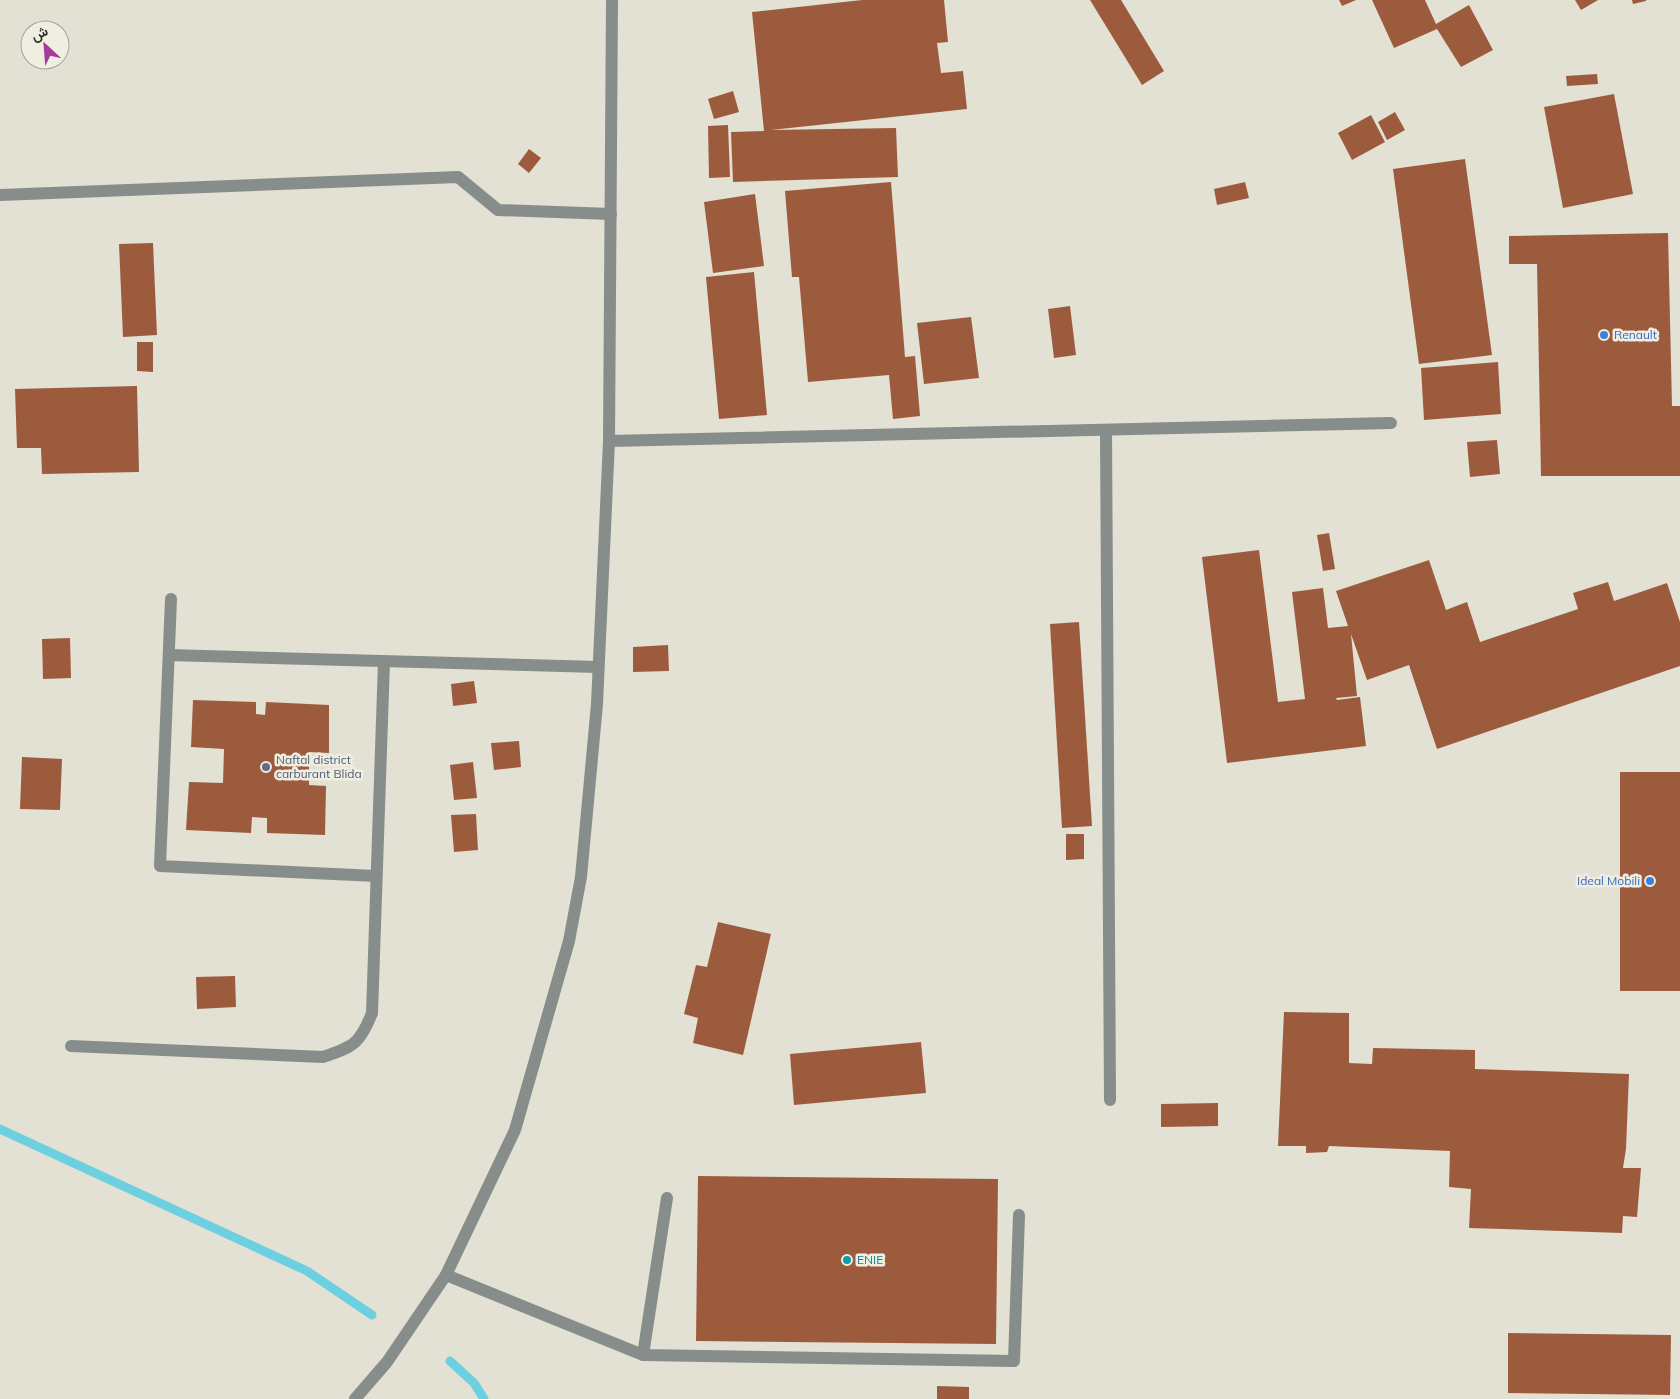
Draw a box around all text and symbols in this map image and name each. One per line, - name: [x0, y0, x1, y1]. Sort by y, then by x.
- north arrow: [20, 20, 70, 70]
- text: ش: [28, 21, 51, 45]
- place label: Renault: [1614, 327, 1657, 342]
- marker: Renault: [1598, 329, 1610, 341]
- place label: Naftal district carburant Blida: [276, 752, 362, 781]
- marker: Naftal district carburant Blida: [260, 761, 272, 773]
- place label: Ideal Mobili: [1577, 873, 1640, 888]
- marker: Ideal Mobili: [1644, 875, 1656, 887]
- place label: ENIE: [857, 1252, 883, 1267]
- marker: ENIE: [841, 1254, 853, 1266]

